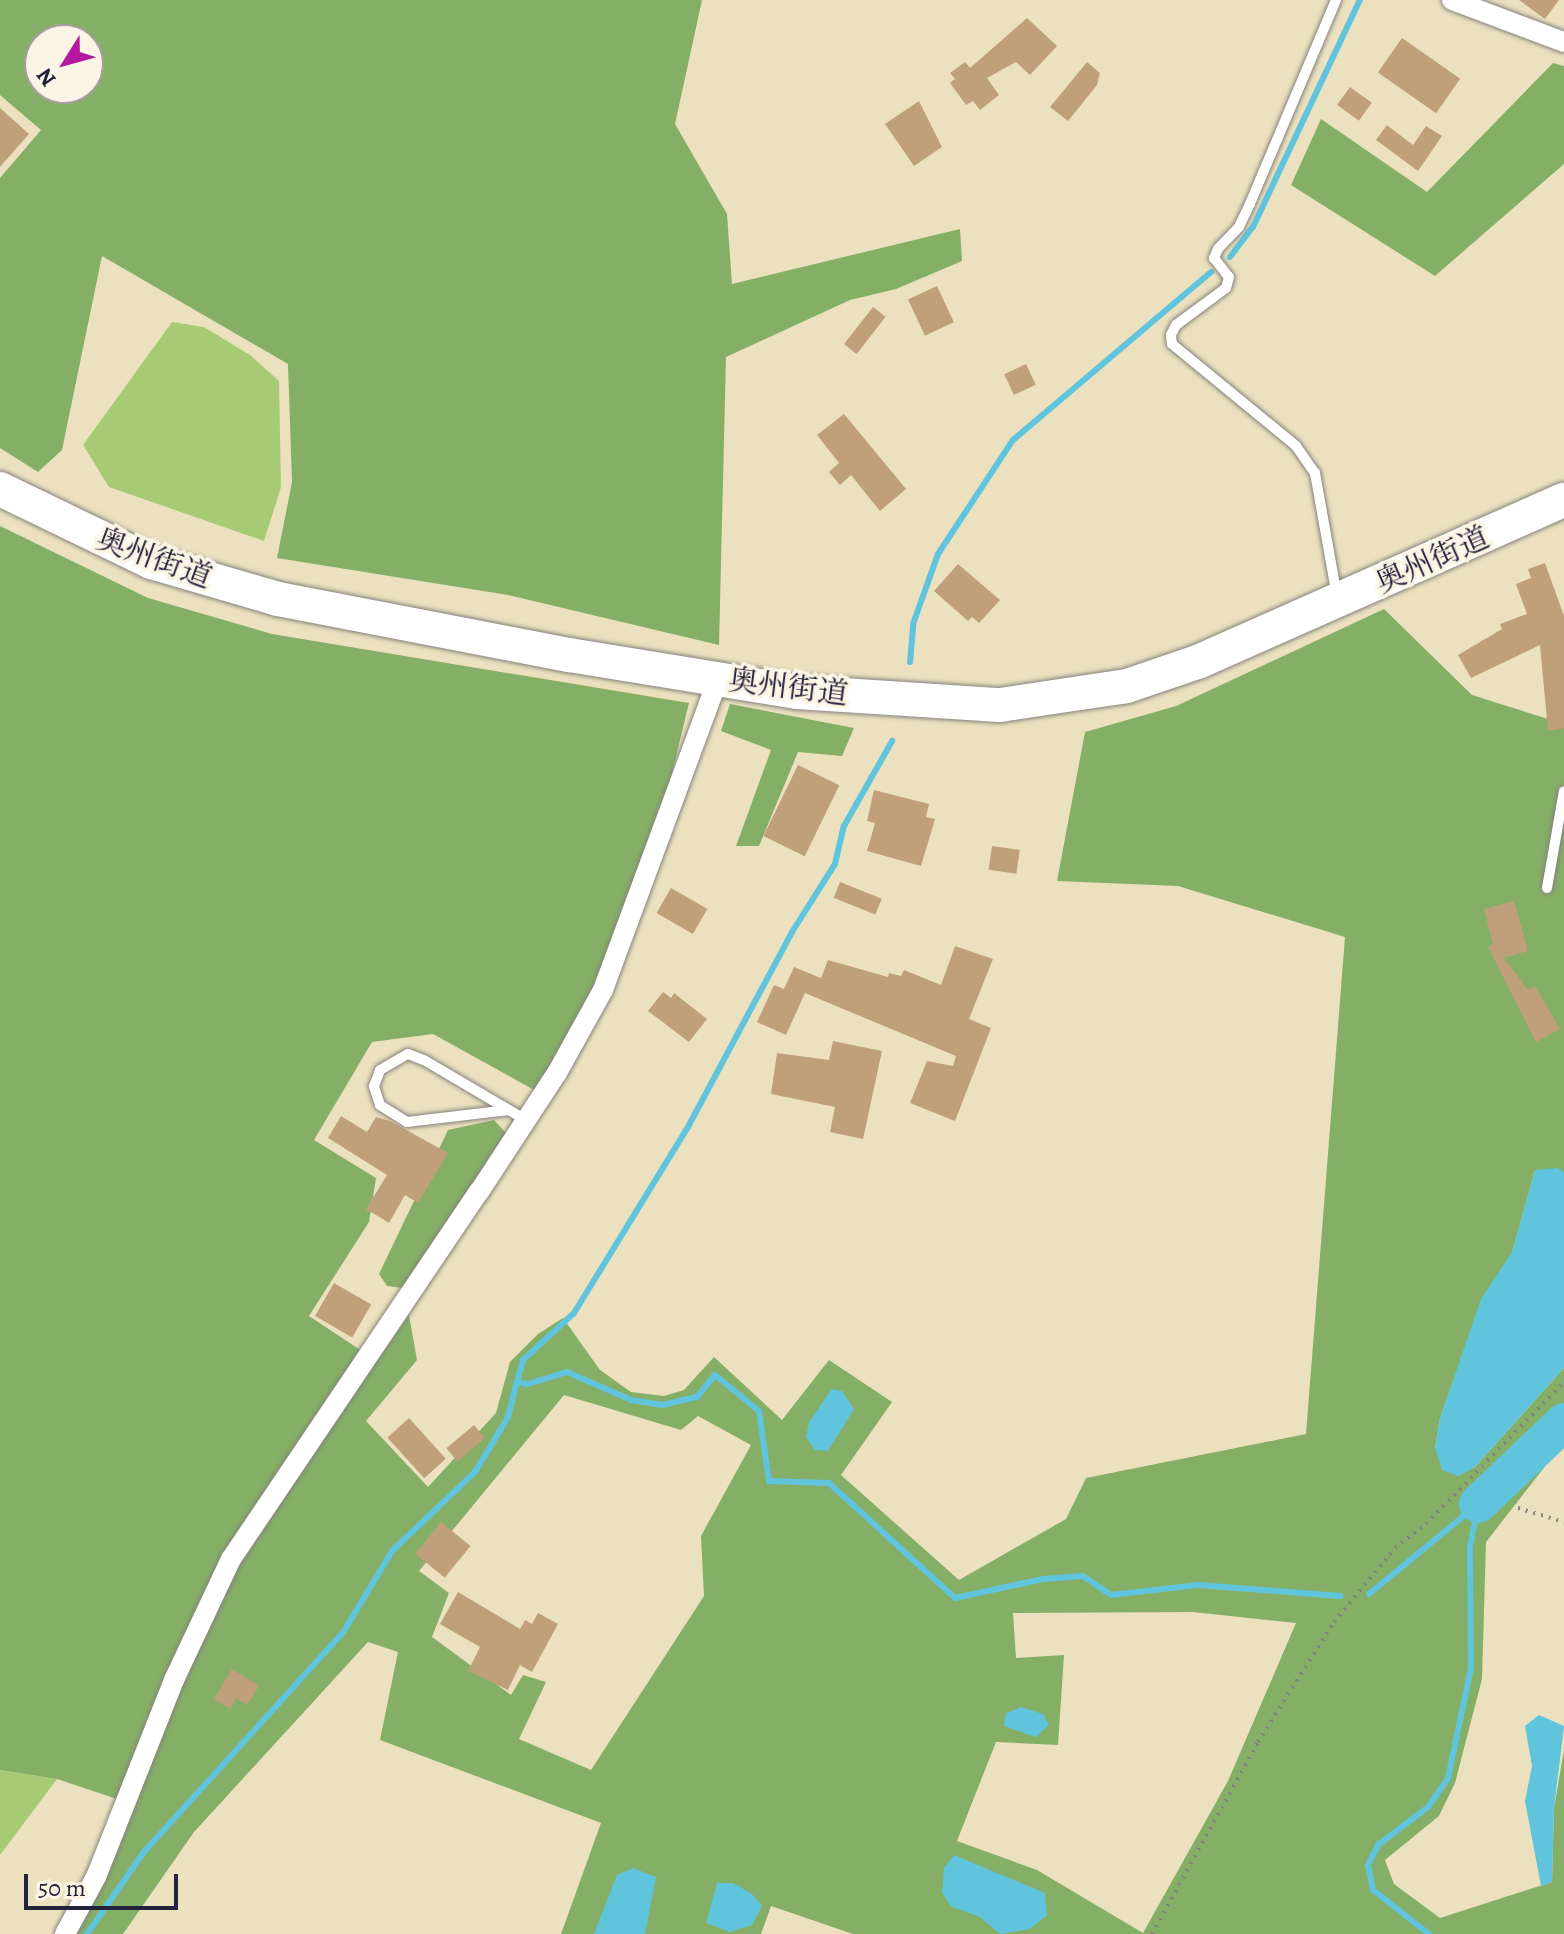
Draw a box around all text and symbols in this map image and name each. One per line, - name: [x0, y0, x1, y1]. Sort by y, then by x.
- north arrow: [24, 24, 104, 104]
- text: N: [30, 62, 63, 93]
- street label: 奥州街道: [1370, 519, 1494, 601]
- street label: 奥州街道: [91, 521, 217, 595]
- street label: 奥州街道: [726, 662, 850, 712]
- scale bar: [28, 1858, 182, 1908]
- text: 50 m: [38, 1872, 86, 1904]

